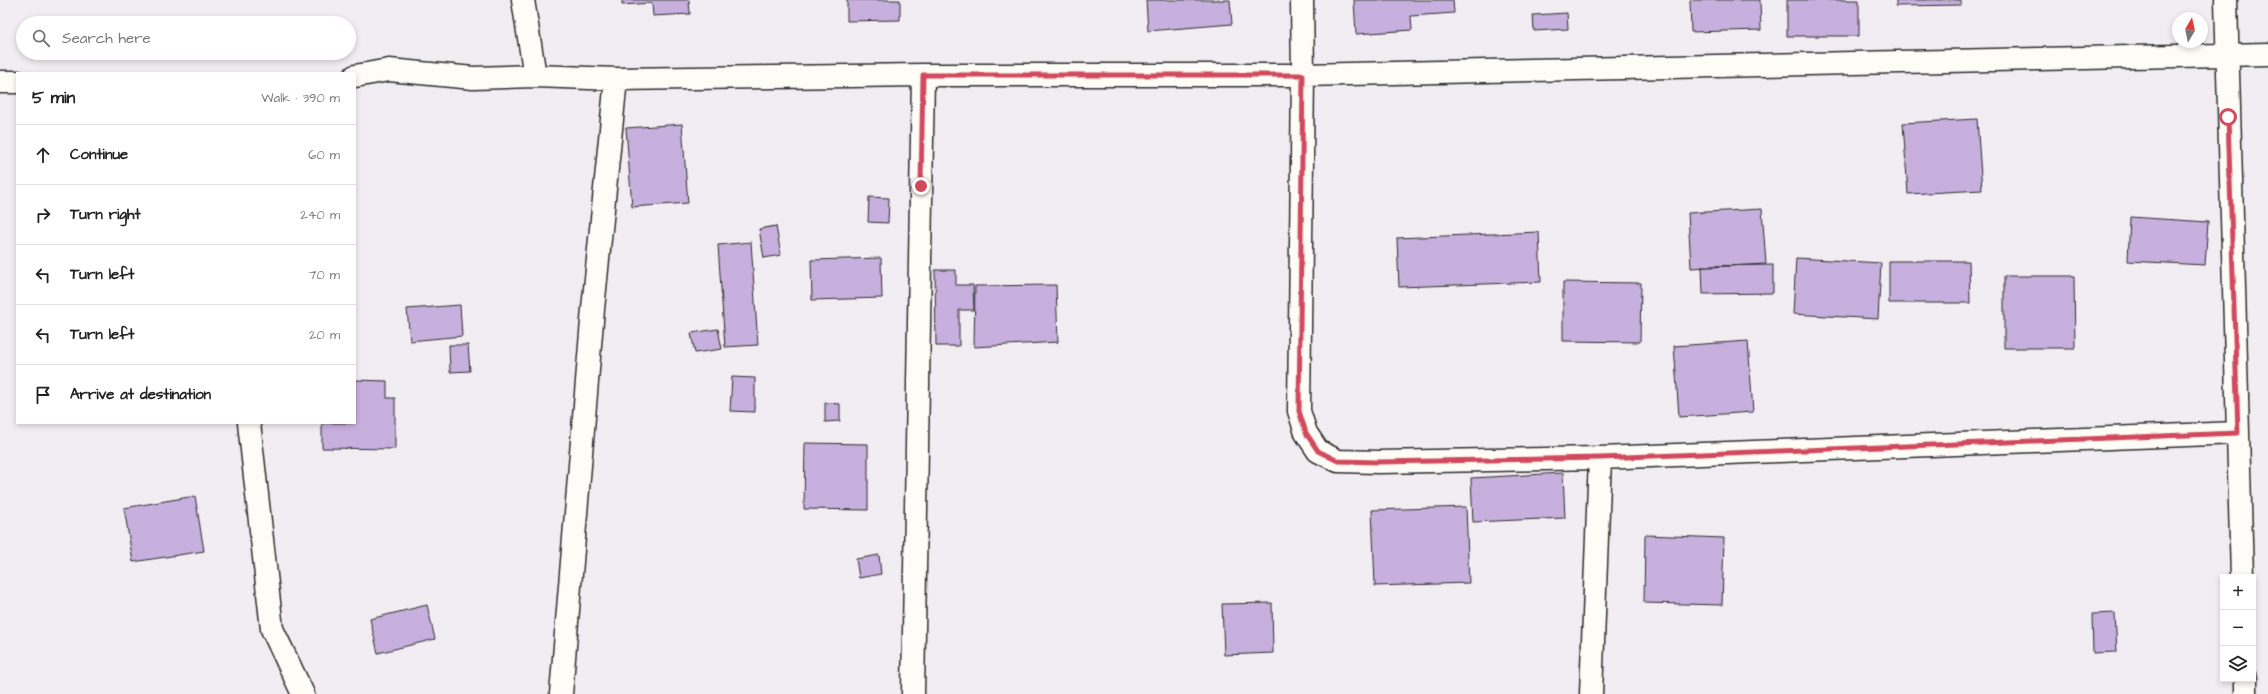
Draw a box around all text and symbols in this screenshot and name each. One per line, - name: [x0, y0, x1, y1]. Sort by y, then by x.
- north arrow: [2172, 12, 2208, 48]
- search box: [16, 16, 356, 60]
- icon: search: [30, 27, 52, 49]
- text: Search here: [62, 28, 151, 49]
- text: 5 min: [32, 86, 75, 110]
- text: Walk · 390 m: [261, 89, 340, 107]
- route start: [2219, 108, 2237, 126]
- icon: ahead: [32, 144, 54, 166]
- text: Continue: [70, 144, 128, 165]
- text: 60 m: [308, 146, 340, 164]
- route end: [912, 177, 930, 195]
- icon: right: [32, 204, 54, 226]
- text: Turn right: [70, 204, 141, 225]
- text: 240 m: [300, 206, 340, 224]
- icon: left: [32, 264, 54, 286]
- text: Turn left: [70, 264, 134, 285]
- text: 70 m: [308, 266, 340, 284]
- icon: left: [32, 324, 54, 346]
- text: Turn left: [70, 324, 134, 345]
- text: 20 m: [309, 326, 340, 344]
- icon: arrive: [32, 384, 54, 406]
- text: Arrive at destination: [70, 384, 211, 405]
- map controls: [2220, 574, 2256, 682]
- button: +: [2220, 574, 2256, 610]
- button: −: [2220, 610, 2256, 646]
- button: layers: [2220, 646, 2256, 682]

